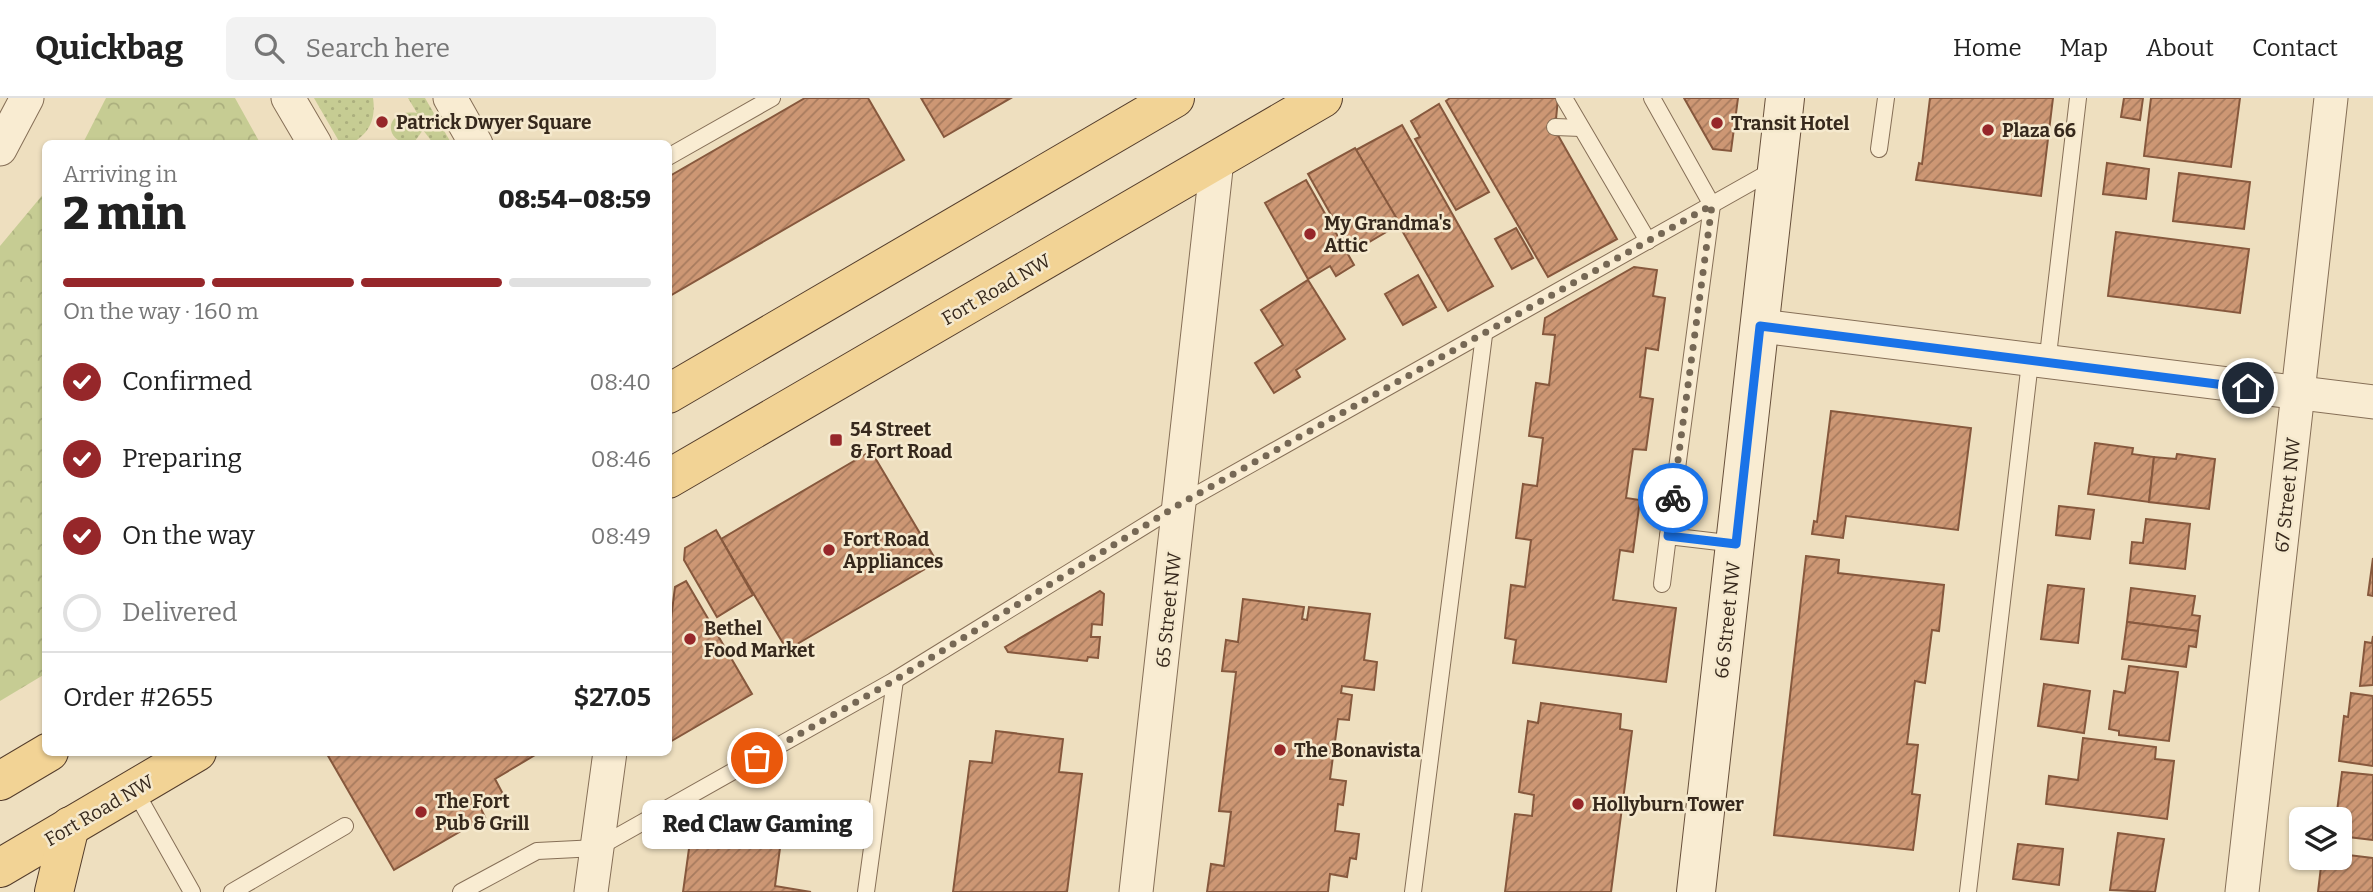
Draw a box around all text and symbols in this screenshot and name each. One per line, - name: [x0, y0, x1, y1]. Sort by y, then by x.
- search box: [226, 17, 716, 80]
- text: Quickbag: [35, 28, 184, 68]
- icon: search: [250, 29, 288, 67]
- text: Search here: [306, 33, 450, 64]
- text: Home: [1953, 34, 2022, 62]
- text: Map: [2060, 34, 2108, 62]
- text: About: [2146, 34, 2214, 62]
- text: Contact: [2252, 34, 2338, 62]
- place label: Patrick Dwyer Square: [396, 111, 591, 134]
- place label: Transit Hotel: [1731, 112, 1849, 135]
- marker: Patrick Dwyer Square: [374, 114, 390, 130]
- marker: Transit Hotel: [1709, 115, 1725, 131]
- place label: Plaza 66: [2002, 119, 2076, 142]
- marker: Plaza 66: [1980, 122, 1996, 138]
- text: Arriving in: [63, 160, 177, 188]
- text: 08:54–08:59: [498, 184, 651, 215]
- text: 2 min: [63, 186, 186, 241]
- place label: My Grandma's Attic: [1324, 212, 1451, 257]
- marker: My Grandma's Attic: [1302, 226, 1318, 242]
- street label: Fort Road NW: [938, 249, 1055, 330]
- text: On the way · 160 m: [63, 297, 259, 325]
- pin: [2218, 358, 2278, 418]
- icon: check: [63, 363, 101, 401]
- text: Confirmed: [122, 366, 252, 397]
- text: 08:40: [589, 368, 651, 396]
- icon: home: [2229, 369, 2267, 407]
- place label: 54 Street & Fort Road: [850, 418, 953, 463]
- marker: 54 Street & Fort Road: [828, 432, 844, 448]
- street label: 67 Street NW: [2270, 436, 2305, 554]
- icon: check: [63, 440, 101, 478]
- text: Preparing: [122, 443, 242, 474]
- text: 08:46: [591, 445, 651, 473]
- courier: [1638, 463, 1708, 533]
- icon: bike: [1654, 479, 1692, 517]
- icon: check: [63, 517, 101, 555]
- text: On the way: [122, 520, 255, 551]
- text: 08:49: [591, 522, 651, 550]
- place label: Fort Road Appliances: [843, 528, 943, 573]
- marker: Fort Road Appliances: [821, 542, 837, 558]
- street label: 65 Street NW: [1151, 551, 1186, 669]
- street label: 66 Street NW: [1710, 560, 1745, 680]
- text: Delivered: [122, 597, 237, 628]
- place label: Bethel Food Market: [704, 617, 815, 662]
- marker: Bethel Food Market: [682, 631, 698, 647]
- text: Order #2655: [63, 682, 213, 713]
- text: $27.05: [574, 682, 651, 713]
- pin: [727, 728, 787, 788]
- icon: bag: [738, 739, 776, 777]
- place label: The Bonavista: [1294, 739, 1421, 762]
- marker: The Bonavista: [1272, 742, 1288, 758]
- street label: Fort Road NW: [41, 770, 158, 851]
- place label: The Fort Pub & Grill: [435, 790, 530, 835]
- place label: Hollyburn Tower: [1592, 793, 1744, 816]
- marker: Hollyburn Tower: [1570, 796, 1586, 812]
- callout: Red Claw Gaming: [642, 800, 872, 849]
- marker: The Fort Pub & Grill: [413, 804, 429, 820]
- map controls: [2289, 807, 2352, 870]
- button: layers: [2289, 807, 2352, 870]
- text: Red Claw Gaming: [663, 810, 852, 838]

